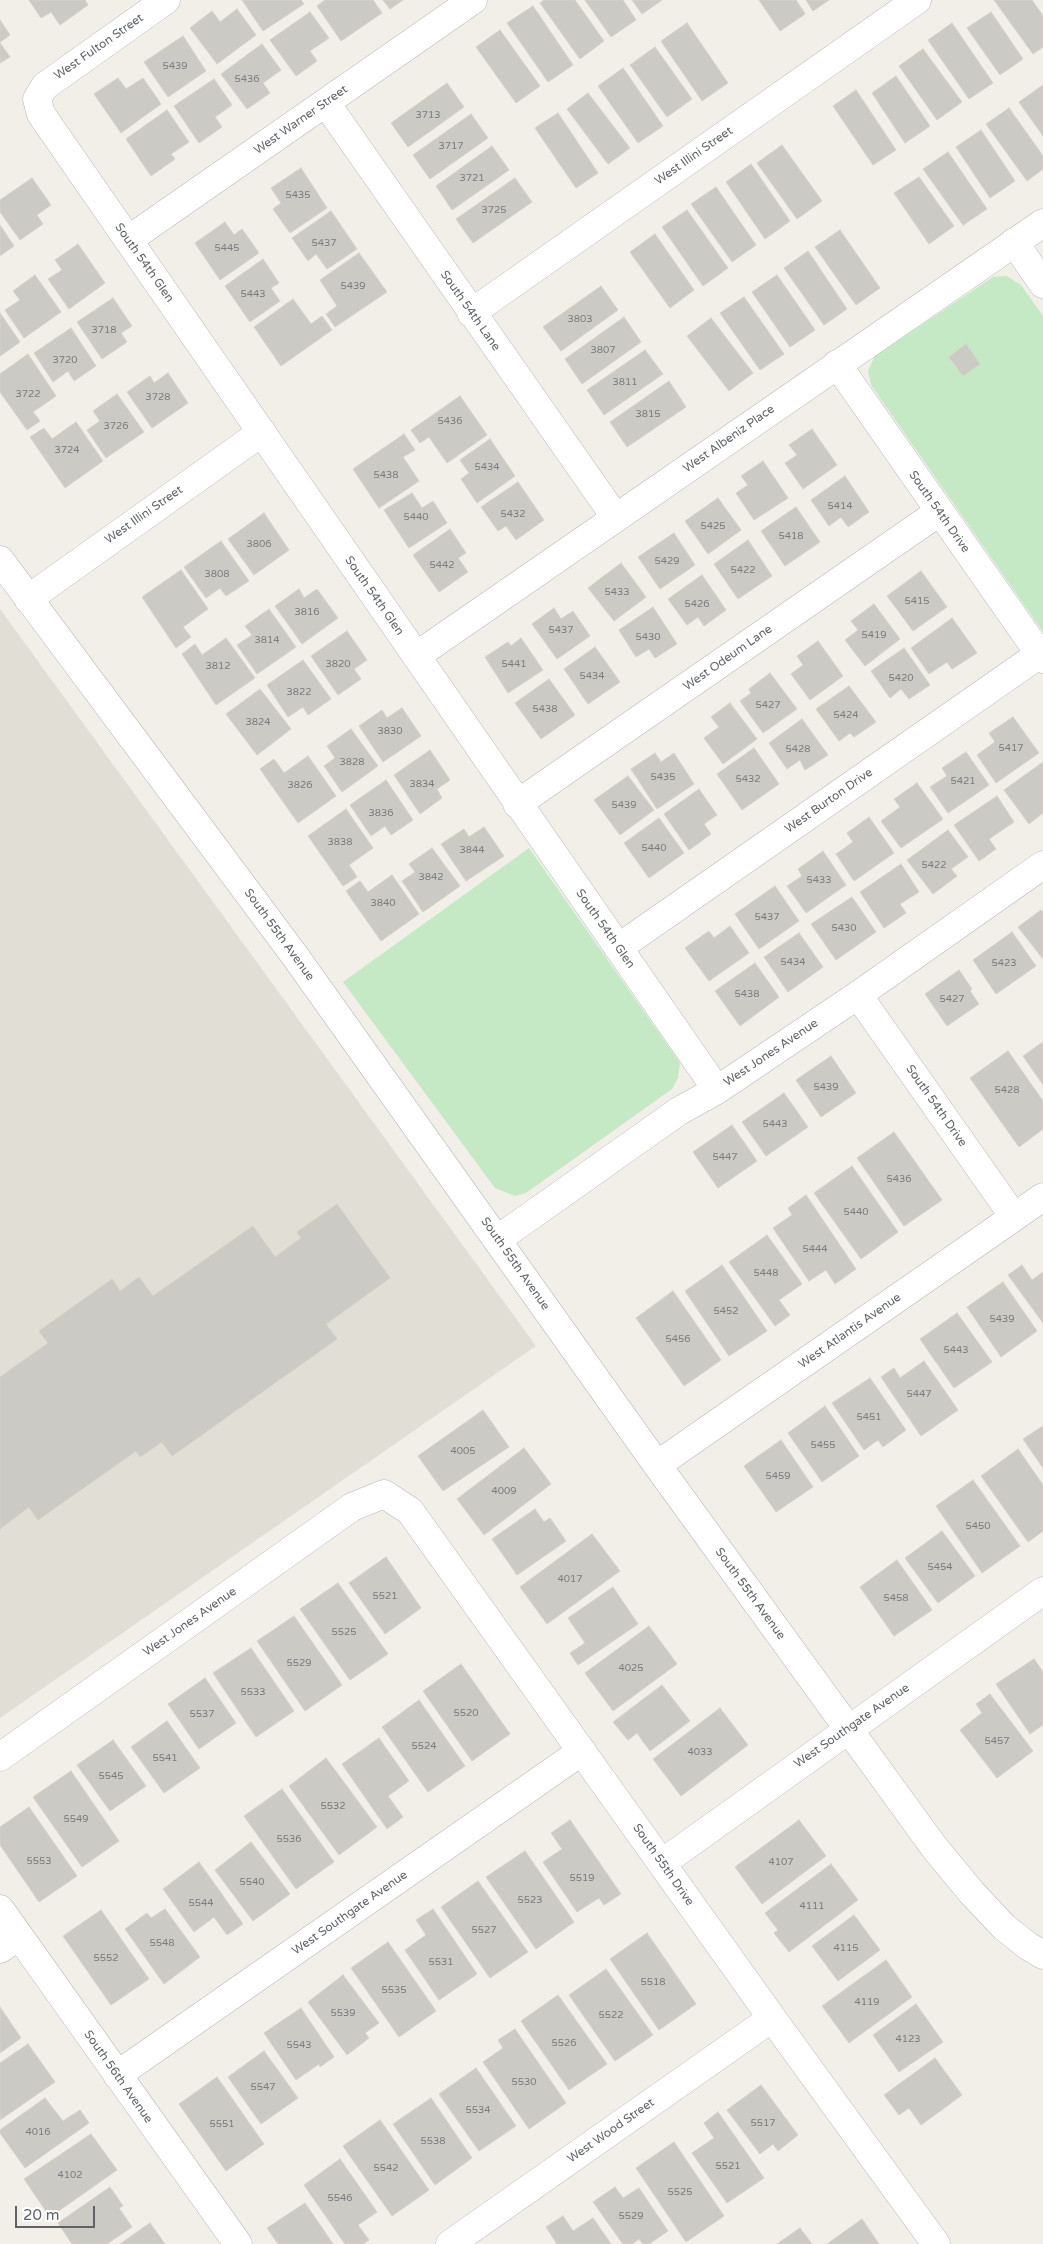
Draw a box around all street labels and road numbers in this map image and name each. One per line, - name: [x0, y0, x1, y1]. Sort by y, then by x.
- street label: West Fulton Street: [52, 11, 146, 83]
- street label: West Warner Street: [251, 82, 351, 158]
- street label: West Illini Street: [652, 124, 736, 188]
- street label: South 54th Glen: [111, 221, 177, 305]
- street label: South 54th Lane: [437, 268, 503, 354]
- street label: West Albeniz Place: [681, 402, 777, 476]
- street label: South 54th Drive: [905, 468, 973, 556]
- street label: West Illini Street: [102, 483, 186, 547]
- street label: South 54th Glen: [341, 554, 407, 638]
- street label: West Odeum Lane: [681, 622, 775, 694]
- street label: West Burton Drive: [782, 765, 876, 837]
- street label: South 55th Avenue: [241, 886, 317, 984]
- street label: South 54th Glen: [572, 887, 638, 971]
- street label: West Jones Avenue: [721, 1016, 821, 1090]
- street label: South 54th Drive: [902, 1062, 970, 1150]
- street label: South 55th Avenue: [478, 1215, 552, 1313]
- street label: West Atlantis Avenue: [796, 1290, 904, 1372]
- street label: South 55th Avenue: [712, 1545, 788, 1643]
- street label: West Jones Avenue: [141, 1584, 239, 1660]
- street label: West Southgate Avenue: [792, 1681, 912, 1771]
- street label: South 55th Drive: [629, 1821, 697, 1909]
- street label: West Southgate Avenue: [290, 1868, 410, 1958]
- street label: South 56th Avenue: [81, 2028, 155, 2126]
- street label: West Wood Street: [565, 2096, 657, 2166]

